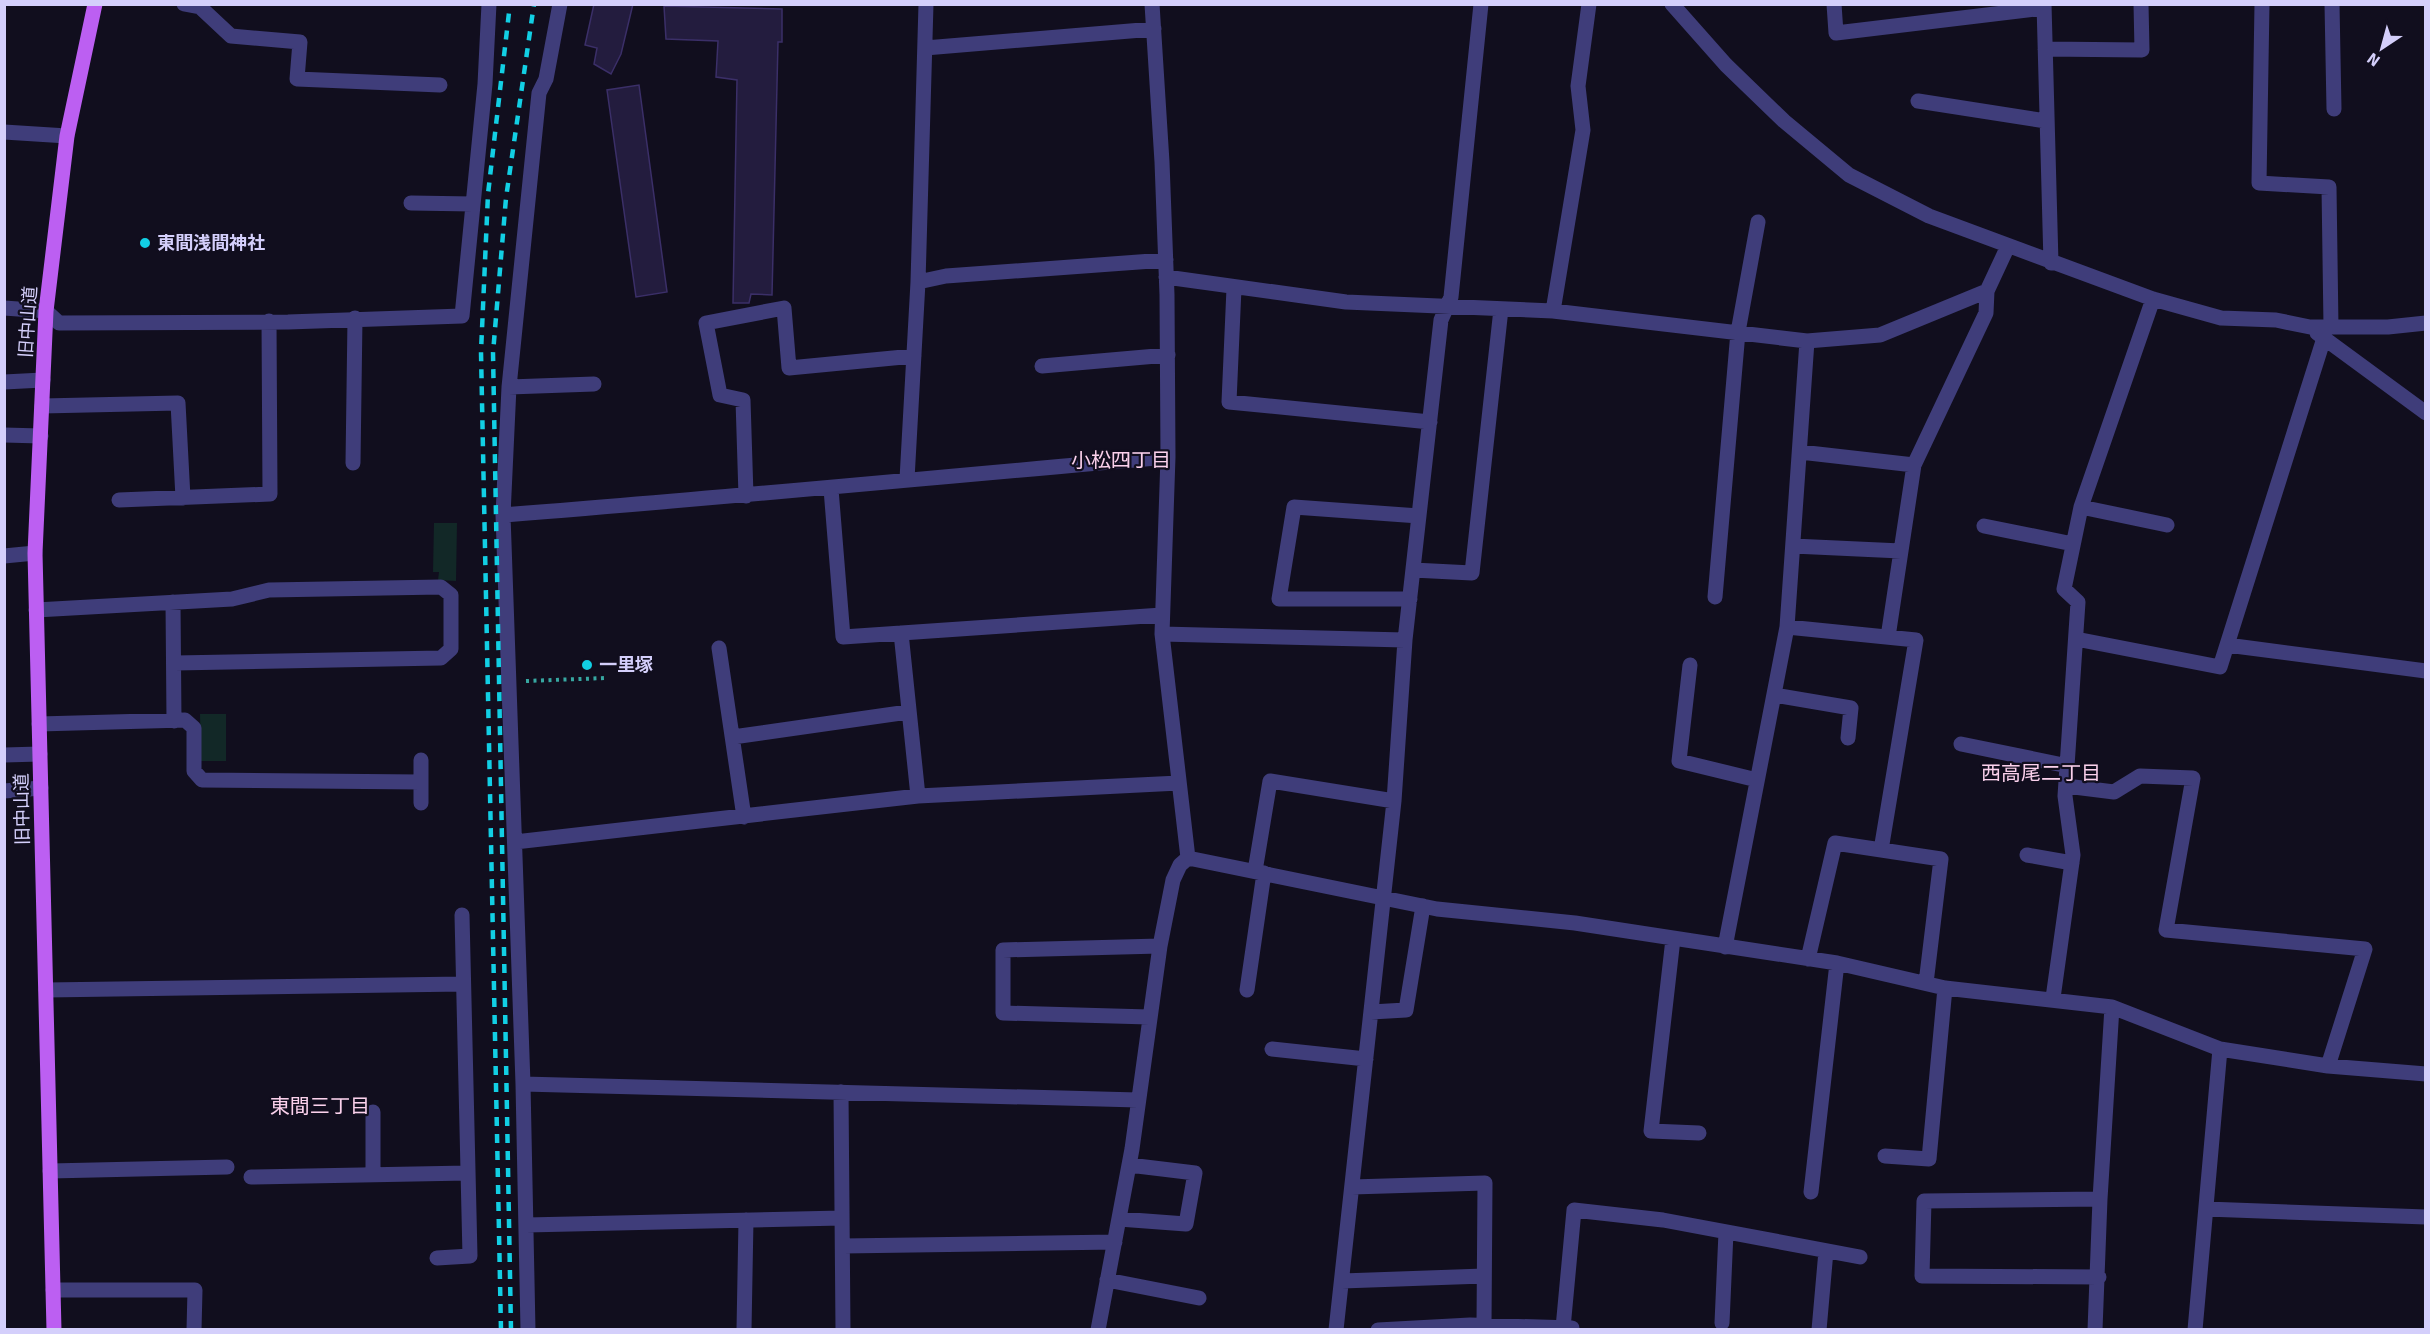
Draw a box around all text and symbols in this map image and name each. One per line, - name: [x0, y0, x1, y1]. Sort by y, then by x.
- north arrow: [2352, 18, 2412, 78]
- text: N: [2363, 48, 2384, 71]
- place label: 東間浅間神社: [157, 232, 265, 254]
- marker: 東間浅間神社: [138, 236, 152, 250]
- street label: 旧中山道: [15, 285, 41, 359]
- district label: 小松四丁目: [1071, 448, 1171, 473]
- place label: 一里塚: [599, 654, 653, 676]
- marker: 一里塚: [580, 658, 594, 672]
- district label: 西高尾二丁目: [1981, 761, 2101, 786]
- street label: 旧中山道: [10, 773, 34, 845]
- district label: 東間三丁目: [270, 1094, 370, 1119]

